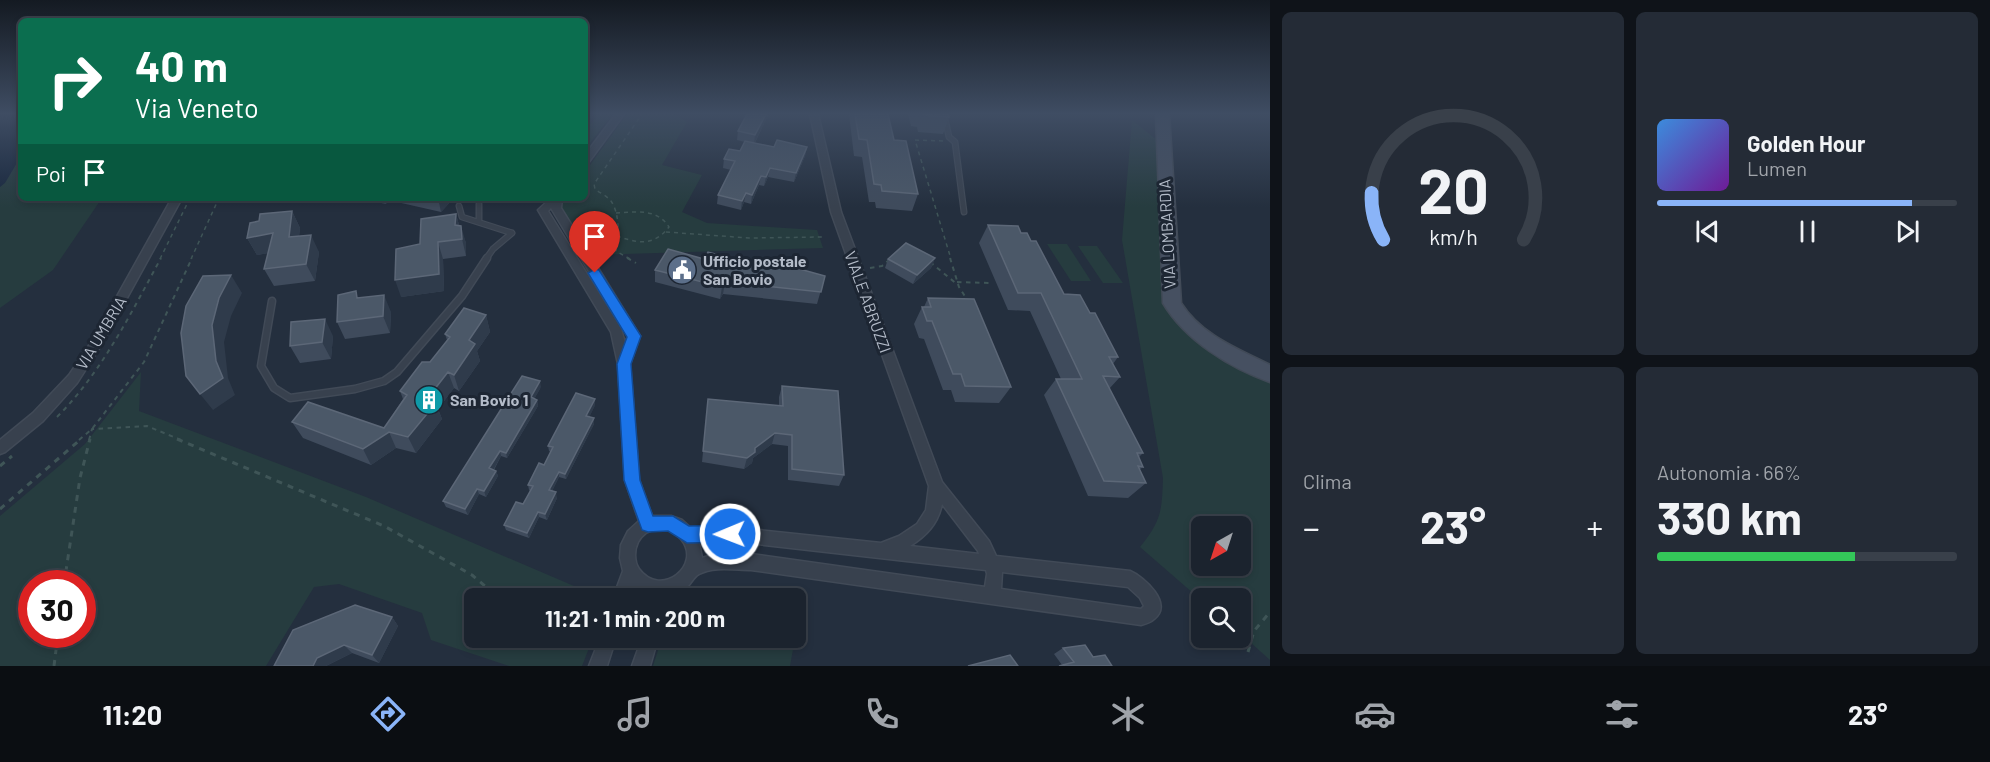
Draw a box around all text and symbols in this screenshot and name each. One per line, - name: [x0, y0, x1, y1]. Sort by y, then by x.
- text: 40 m: [135, 40, 228, 90]
- icon: right: [36, 42, 114, 120]
- text: Via Veneto: [135, 91, 259, 123]
- text: Golden Hour: [1747, 130, 1865, 156]
- text: 20: [1418, 153, 1488, 227]
- icon: arrive: [78, 156, 111, 189]
- text: Lumen: [1747, 156, 1807, 180]
- text: Poi: [36, 160, 66, 186]
- street label: VIA LOMBARDIA: [1154, 178, 1179, 289]
- pin: [569, 211, 620, 273]
- icon: previous: [1691, 215, 1724, 248]
- icon: pause: [1791, 215, 1824, 248]
- icon: next: [1891, 215, 1924, 248]
- icon: arrive: [578, 220, 611, 253]
- text: km/h: [1429, 225, 1477, 250]
- street label: VIALE ABRUZZI: [841, 248, 896, 355]
- place label: Ufficio postale San Bovio: [703, 251, 807, 288]
- public building icon: Ufficio postale San Bovio: [666, 254, 698, 286]
- street label: VIA UMBRIA: [71, 292, 130, 373]
- building icon: San Bovio 1: [413, 384, 445, 416]
- place label: San Bovio 1: [450, 390, 528, 409]
- text: Autonomia · 66%: [1657, 460, 1801, 484]
- text: Clima: [1303, 469, 1352, 493]
- text: 330 km: [1657, 490, 1802, 544]
- text: 23°: [1420, 499, 1486, 553]
- position arrow: [698, 502, 762, 566]
- text: −: [1303, 507, 1320, 547]
- text: +: [1586, 507, 1603, 547]
- north arrow: [1191, 516, 1251, 576]
- map controls: [1191, 516, 1251, 648]
- speed limit sign: 30: [18, 570, 96, 648]
- button: search: [1191, 588, 1251, 648]
- text: 11:21 · 1 min · 200 m: [545, 605, 725, 631]
- icon: directions: [367, 693, 409, 735]
- icon: music: [614, 693, 656, 735]
- icon: phone: [861, 693, 903, 735]
- icon: climate: [1107, 693, 1149, 735]
- icon: car: [1354, 693, 1396, 735]
- icon: filters: [1601, 693, 1643, 735]
- text: 11:20: [102, 698, 162, 730]
- text: 23°: [1848, 698, 1887, 730]

